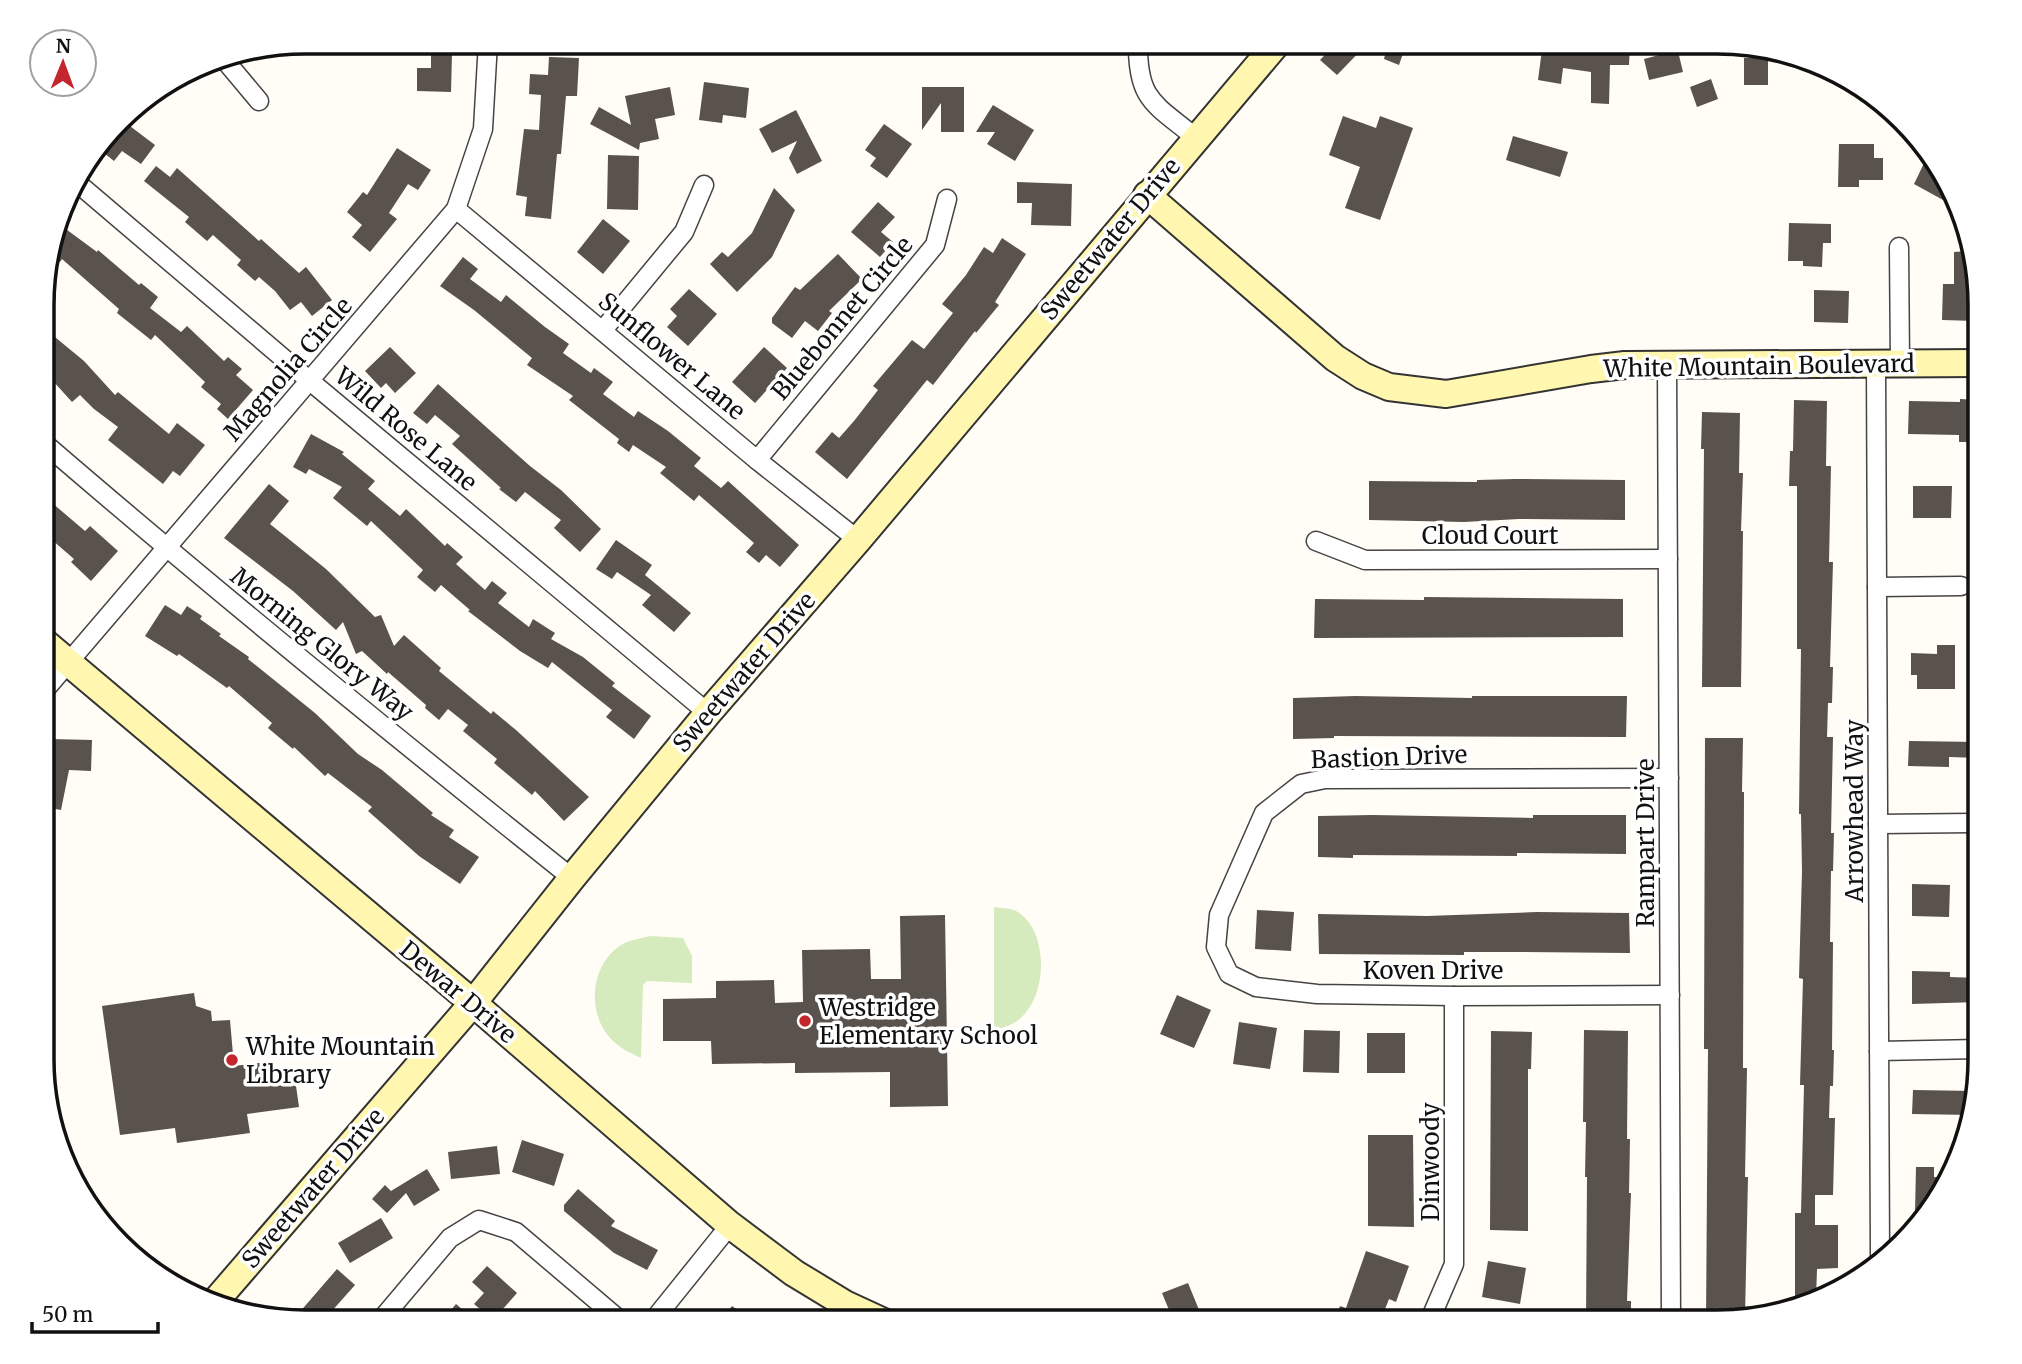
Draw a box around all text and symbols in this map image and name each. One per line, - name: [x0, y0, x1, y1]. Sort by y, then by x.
- north arrow: [28, 28, 98, 98]
- text: N: [56, 34, 71, 58]
- street label: Sweetwater Drive: [1033, 152, 1187, 326]
- street label: Bluebonnet Circle: [765, 230, 919, 406]
- street label: Sunflower Lane: [592, 286, 752, 426]
- street label: Magnolia Circle: [217, 291, 359, 447]
- street label: White Mountain Boulevard: [1602, 348, 1915, 384]
- street label: Wild Rose Lane: [328, 360, 484, 498]
- street label: Cloud Court: [1422, 520, 1559, 551]
- street label: Morning Glory Way: [224, 561, 420, 727]
- street label: Sweetwater Drive: [666, 585, 822, 759]
- street label: Arrowhead Way: [1839, 720, 1870, 903]
- street label: Bastion Drive: [1310, 739, 1468, 775]
- street label: Rampart Drive: [1630, 758, 1661, 928]
- street label: Dewar Drive: [393, 934, 523, 1050]
- street label: Koven Drive: [1363, 955, 1503, 986]
- place label: Westridge Elementary School: [818, 992, 1038, 1051]
- marker: Westridge Elementary School: [797, 1013, 813, 1029]
- place label: White Mountain Library: [245, 1031, 435, 1090]
- marker: White Mountain Library: [224, 1052, 240, 1068]
- street label: Sweetwater Drive: [235, 1101, 391, 1275]
- street label: Dinwoody: [1415, 1102, 1446, 1222]
- scale bar: [32, 1290, 158, 1334]
- text: 50 m: [42, 1301, 93, 1328]

